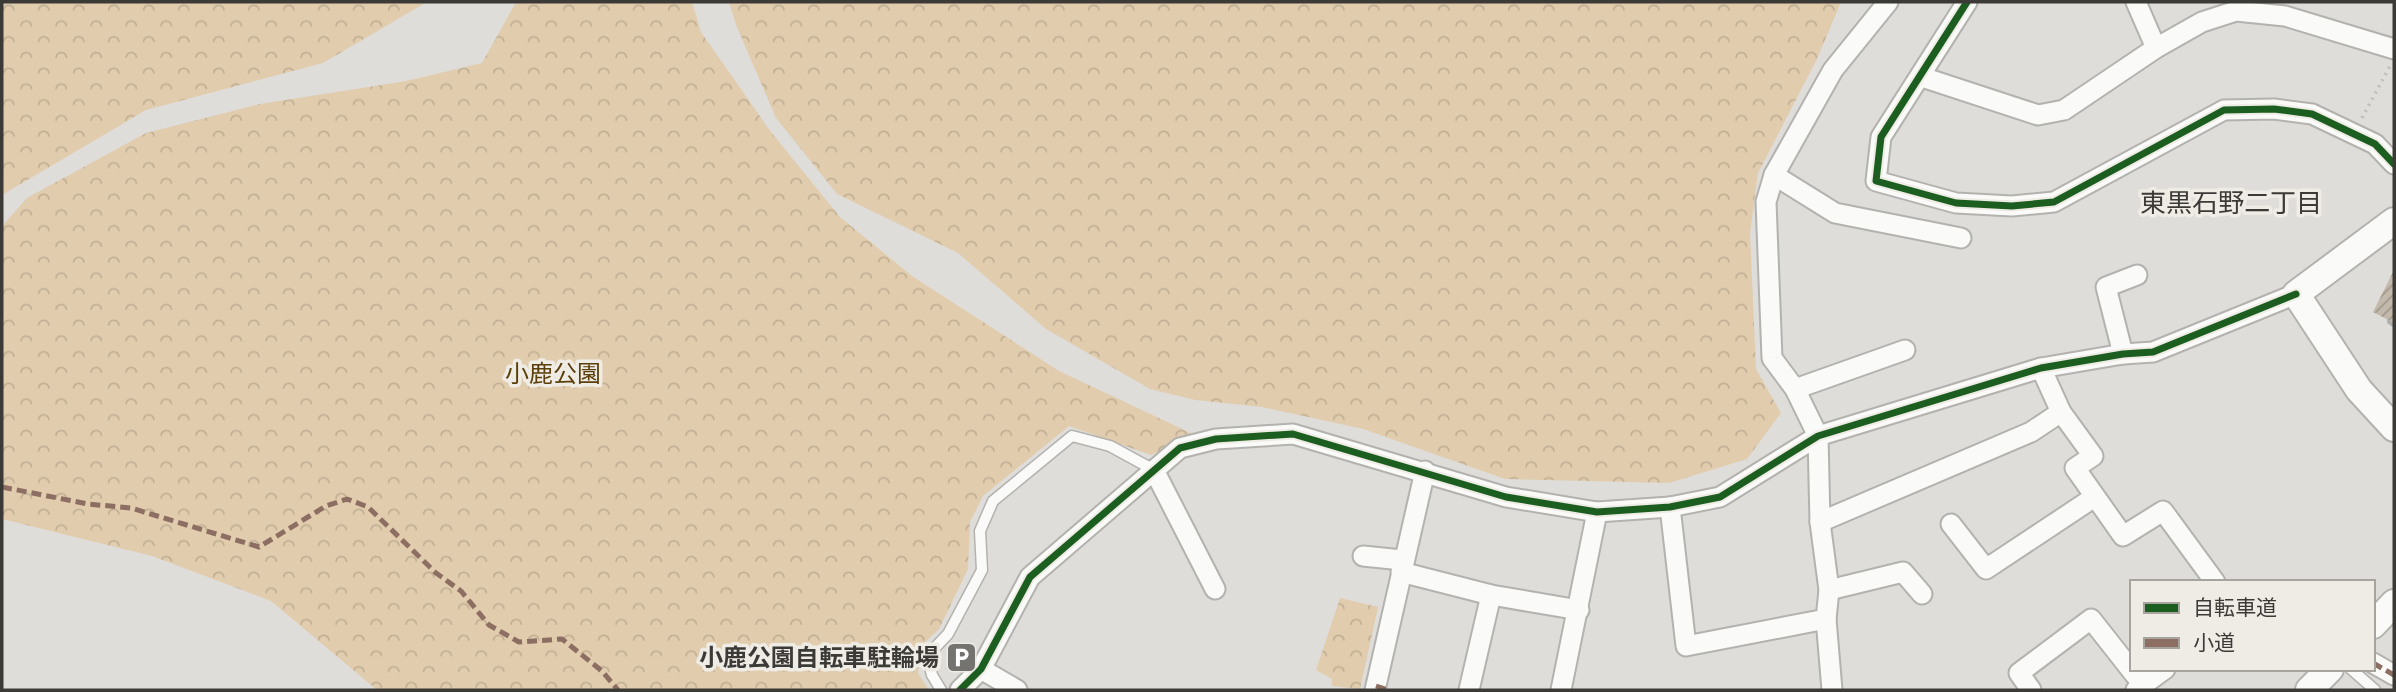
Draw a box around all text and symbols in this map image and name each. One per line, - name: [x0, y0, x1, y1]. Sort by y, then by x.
- district label: 東黒石野二丁目: [2140, 188, 2322, 218]
- park label: 小鹿公園: [505, 360, 601, 387]
- legend: [2130, 580, 2375, 671]
- text: 自転車道: [2193, 595, 2277, 619]
- text: 小道: [2193, 630, 2235, 654]
- parking icon: 小鹿公園自転車駐輪場: [945, 640, 979, 674]
- place label: 小鹿公園自転車駐輪場: [699, 644, 939, 671]

